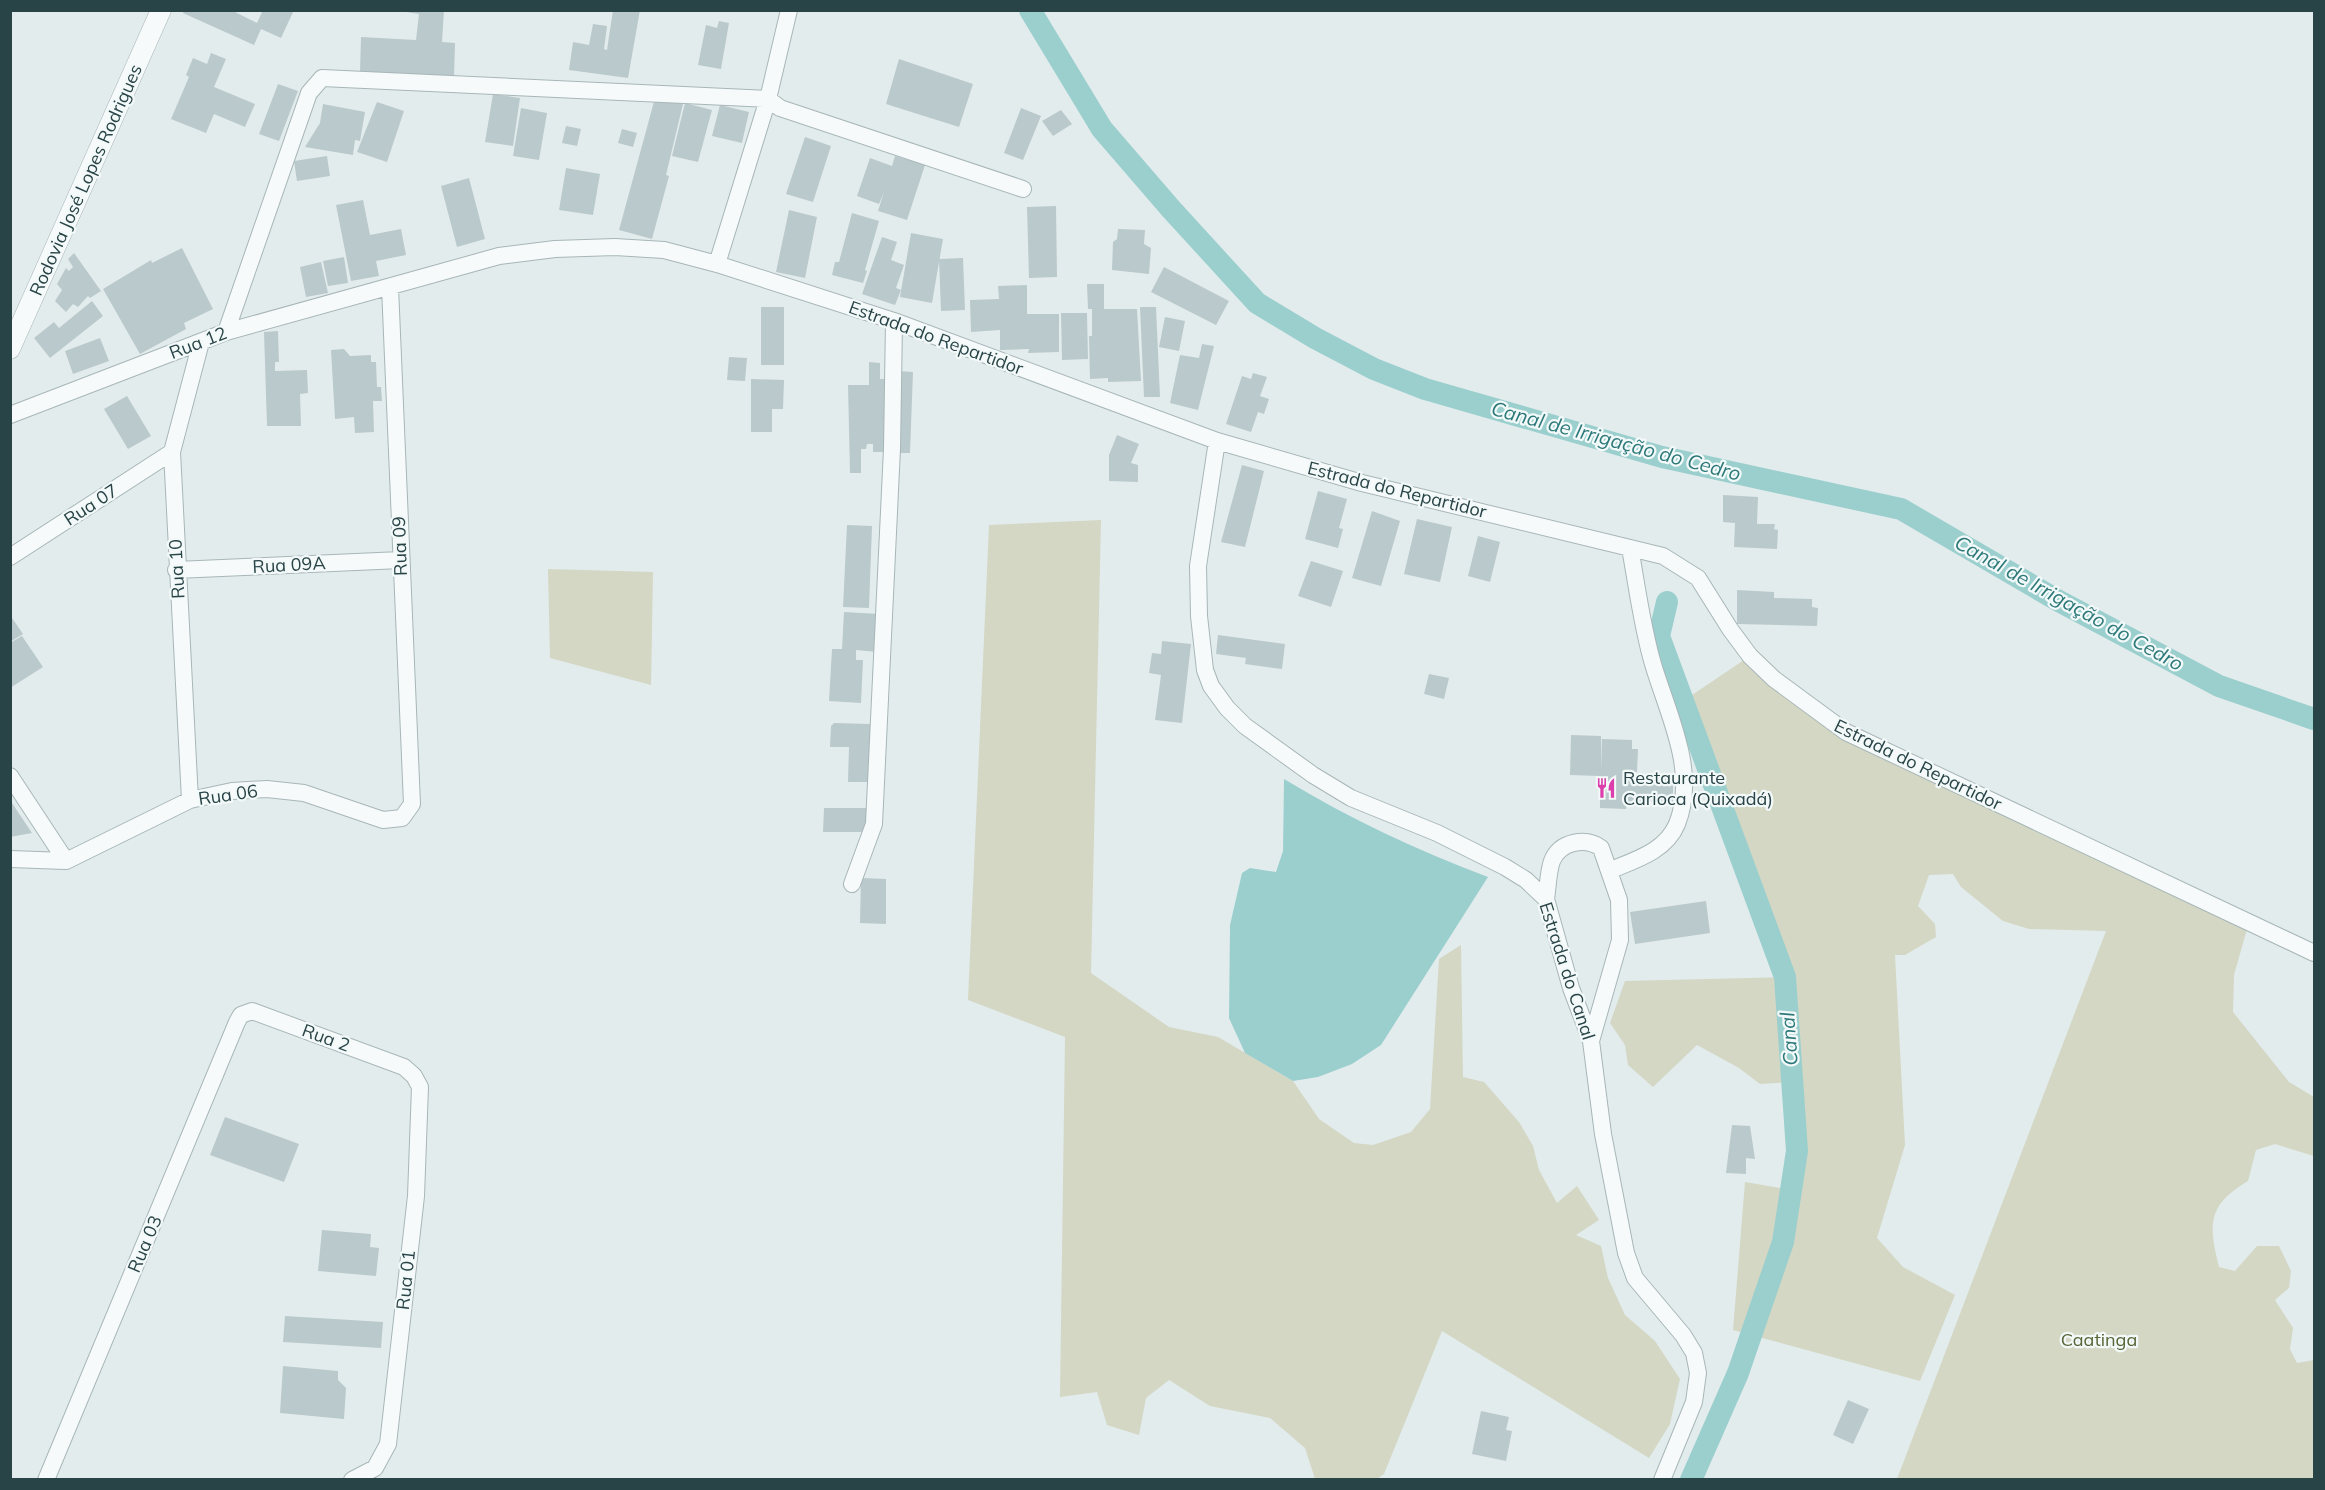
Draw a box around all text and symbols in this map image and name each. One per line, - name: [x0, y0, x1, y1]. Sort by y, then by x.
- street label: Rodovia José Lopes Rodrigues: [24, 61, 147, 299]
- street label: Estrada do Repartidor: [846, 295, 1027, 380]
- street label: Rua 12: [166, 321, 230, 364]
- water label: Canal de Irrigação do Cedro: [1489, 395, 1744, 486]
- street label: Estrada do Repartidor: [1305, 456, 1490, 523]
- street label: Rua 07: [59, 479, 122, 531]
- street label: Rua 09: [387, 516, 412, 576]
- water label: Canal de Irrigação do Cedro: [1951, 529, 2188, 676]
- street label: Rua 10: [163, 538, 190, 600]
- street label: Rua 09A: [252, 551, 326, 578]
- street label: Estrada do Repartidor: [1831, 714, 2006, 815]
- place label: Restaurante Carioca (Quixadá): [1623, 766, 1773, 810]
- restaurant icon: Restaurante Carioca (Quixadá): [1594, 776, 1618, 800]
- street label: Rua 06: [197, 779, 259, 810]
- street label: Estrada do Canal: [1534, 899, 1601, 1043]
- water label: Canal: [1774, 1011, 1803, 1067]
- street label: Rua 2: [299, 1018, 353, 1057]
- street label: Rua 03: [122, 1212, 167, 1276]
- street label: Rua 01: [391, 1249, 420, 1311]
- park label: Caatinga: [2061, 1328, 2137, 1351]

